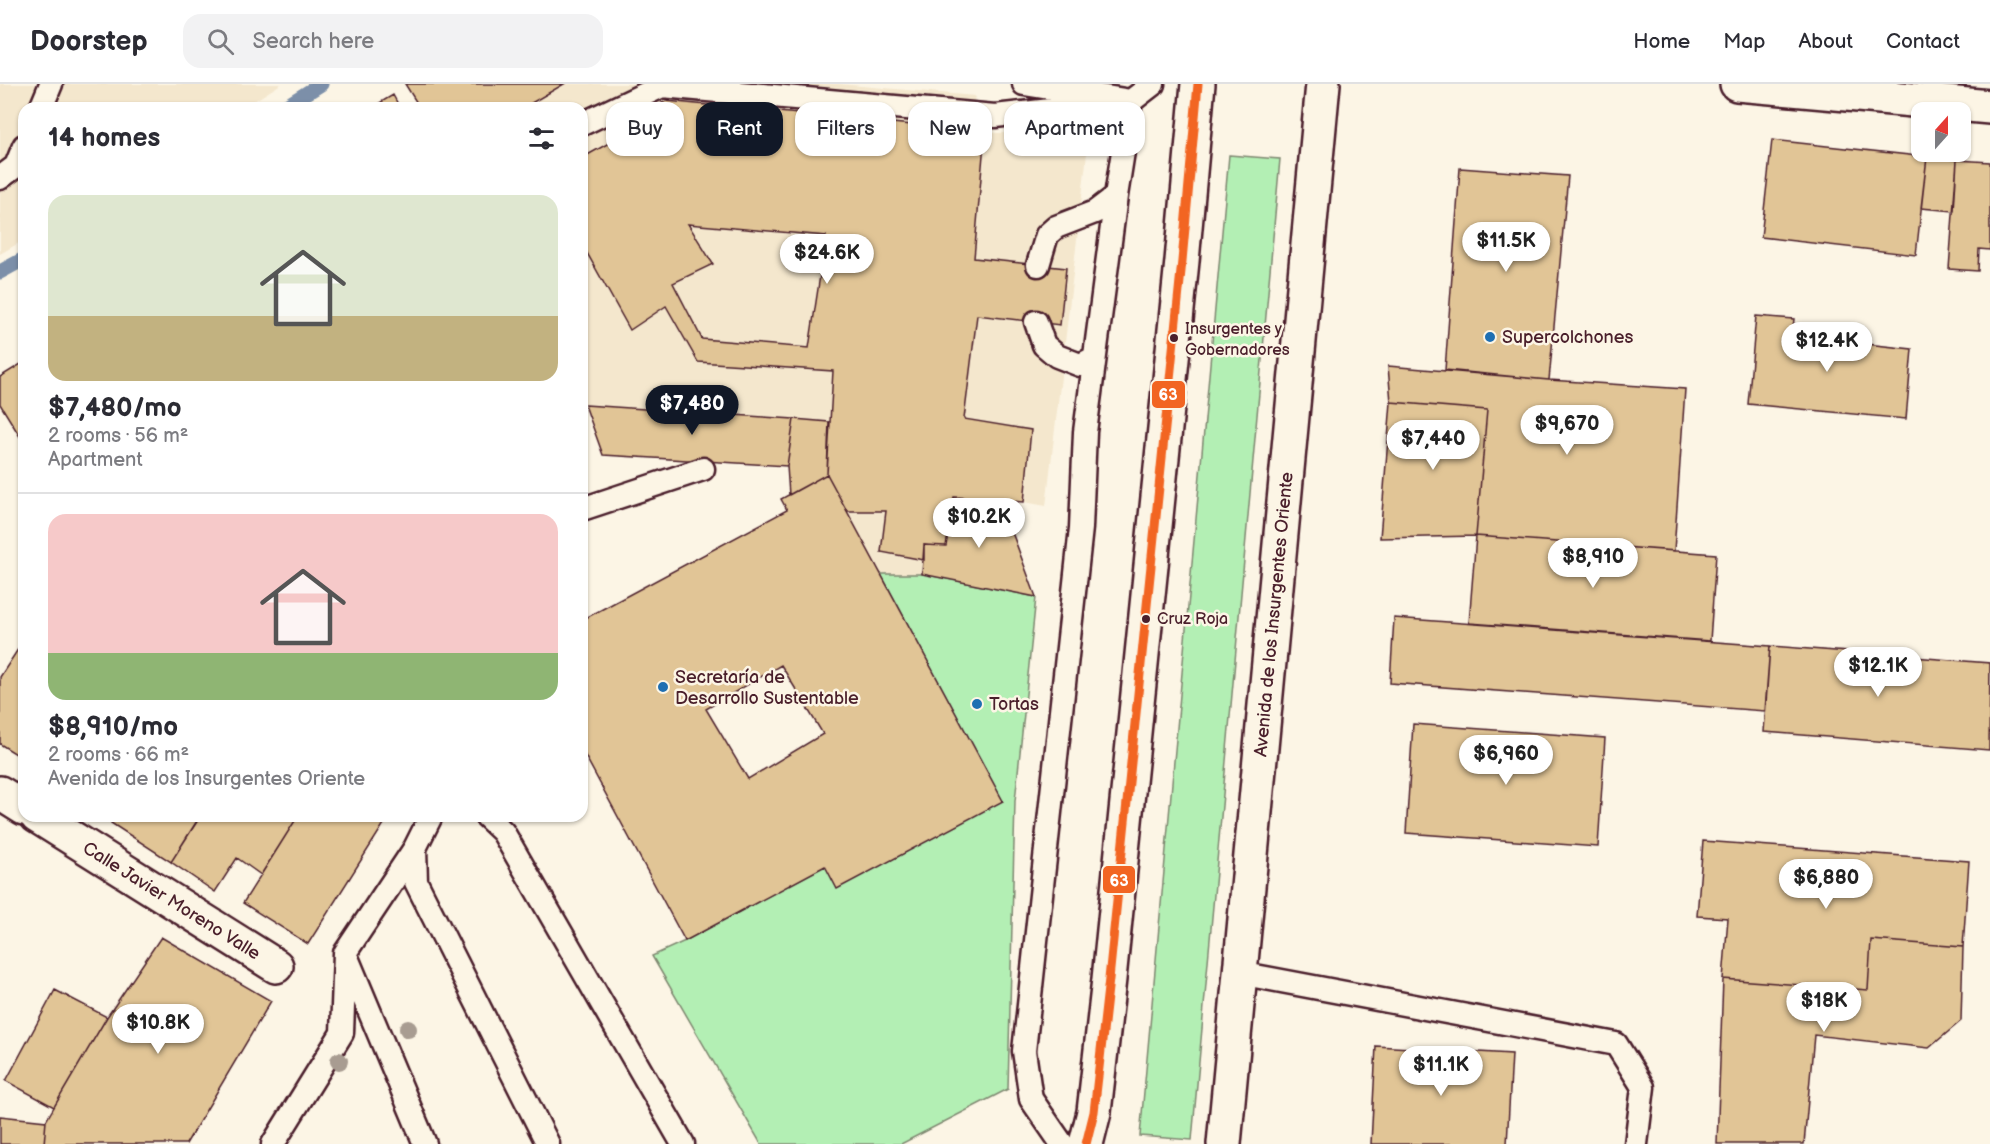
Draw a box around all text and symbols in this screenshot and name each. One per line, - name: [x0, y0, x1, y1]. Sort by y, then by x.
- search box: [183, 14, 603, 68]
- text: Doorstep: [30, 25, 147, 58]
- icon: search: [204, 25, 237, 58]
- text: Search here: [252, 28, 374, 55]
- text: Home: [1633, 29, 1690, 54]
- text: Map: [1723, 29, 1765, 54]
- text: About: [1798, 29, 1853, 54]
- text: Contact: [1886, 29, 1960, 54]
- chip: Buy: [606, 102, 684, 156]
- chip: Rent: [696, 102, 783, 156]
- chip: Filters: [795, 102, 896, 156]
- chip: New: [908, 102, 992, 156]
- chip: Apartment: [1004, 102, 1145, 156]
- north arrow: [1911, 102, 1971, 162]
- map controls: [1911, 102, 1971, 162]
- icon: filters: [525, 122, 558, 155]
- text: 14 homes: [48, 123, 160, 154]
- pin: $11.5K: [1457, 222, 1555, 273]
- text: $11.5K: [1476, 229, 1536, 253]
- icon: home: [249, 234, 357, 342]
- pin: $24.6K: [778, 234, 876, 285]
- text: $24.6K: [794, 241, 860, 265]
- place label: Insurgentes y Gobernadores: [1185, 320, 1290, 360]
- pin: $12.4K: [1778, 322, 1876, 373]
- place label: Supercolchones: [1502, 327, 1633, 348]
- text: $12.4K: [1795, 329, 1859, 353]
- marker: Supercolchones: [1483, 330, 1497, 344]
- marker: Insurgentes y Gobernadores: [1168, 332, 1180, 344]
- line badge: 63: [1151, 380, 1186, 409]
- pin: $7,480: [643, 385, 741, 436]
- text: 63: [1158, 386, 1178, 405]
- text: $7,480: [660, 392, 724, 416]
- text: $7,480/mo: [48, 393, 182, 424]
- pin: $9,670: [1518, 405, 1616, 456]
- text: $9,670: [1535, 412, 1599, 436]
- pin: $7,440: [1384, 420, 1482, 471]
- text: 2 rooms · 56 m²: [48, 424, 188, 448]
- text: $7,440: [1401, 427, 1465, 451]
- text: Apartment: [48, 448, 143, 472]
- street label: Avenida de los Insurgentes Oriente: [1250, 471, 1297, 758]
- pin: $10.2K: [930, 498, 1028, 549]
- text: $10.2K: [947, 505, 1011, 529]
- pin: $8,910: [1544, 538, 1642, 589]
- text: $8,910: [1562, 545, 1624, 569]
- icon: home: [249, 553, 357, 661]
- place label: Cruz Roja: [1157, 610, 1228, 629]
- marker: Cruz Roja: [1140, 613, 1152, 625]
- pin: $12.1K: [1829, 647, 1927, 698]
- text: $12.1K: [1848, 654, 1908, 678]
- place label: Secretaría de Desarrollo Sustentable: [675, 667, 859, 709]
- marker: Secretaría de Desarrollo Sustentable: [656, 680, 670, 694]
- place label: Tortas: [989, 694, 1039, 715]
- marker: Tortas: [970, 697, 984, 711]
- text: $8,910/mo: [48, 712, 178, 743]
- pin: $6,960: [1457, 735, 1555, 786]
- text: $6,960: [1473, 742, 1539, 766]
- text: 2 rooms · 66 m²: [48, 743, 189, 767]
- text: Avenida de los Insurgentes Oriente: [48, 767, 365, 791]
- street label: Calle Javier Moreno Valle: [79, 837, 265, 964]
- pin: $6,880: [1777, 859, 1875, 910]
- line badge: 63: [1102, 865, 1136, 894]
- text: $6,880: [1793, 866, 1859, 890]
- text: 63: [1109, 872, 1129, 891]
- pin: $18K: [1788, 982, 1860, 1033]
- text: $18K: [1800, 989, 1848, 1013]
- pin: $10.8K: [109, 1004, 207, 1055]
- text: $10.8K: [126, 1011, 190, 1035]
- pin: $11.1K: [1392, 1046, 1490, 1097]
- text: $11.1K: [1413, 1053, 1469, 1077]

